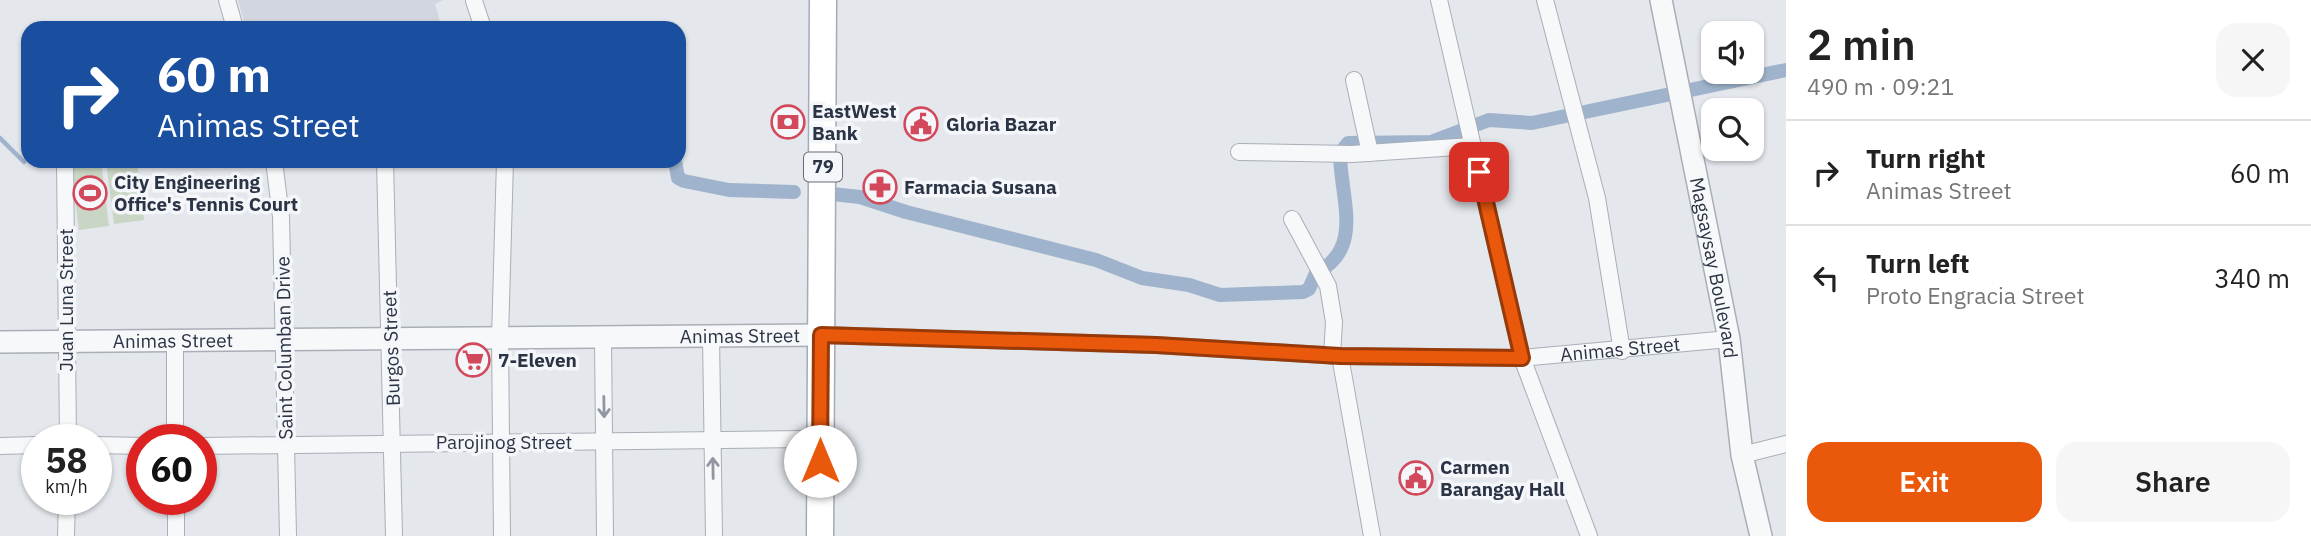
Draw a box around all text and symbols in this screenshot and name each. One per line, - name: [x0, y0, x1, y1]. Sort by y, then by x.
- text: 2 min: [1807, 17, 1916, 72]
- map controls: [1701, 21, 1764, 161]
- button: sound: [1701, 21, 1764, 84]
- button: close: [2216, 23, 2290, 97]
- text: 60 m: [157, 42, 271, 105]
- icon: right: [42, 49, 133, 140]
- text: 490 m · 09:21: [1807, 71, 1954, 101]
- button: search: [1701, 98, 1764, 161]
- place label: EastWest Bank: [812, 99, 896, 145]
- bank icon: EastWest Bank: [769, 103, 807, 141]
- text: Animas Street: [157, 104, 360, 146]
- public building icon: Gloria Bazar: [902, 105, 940, 143]
- place label: Gloria Bazar: [946, 112, 1057, 136]
- text: Turn right: [1866, 141, 1985, 175]
- pin: [1449, 142, 1509, 202]
- road number: 79: [804, 152, 842, 182]
- icon: arrive: [1460, 153, 1498, 191]
- icon: right: [1807, 154, 1845, 192]
- text: 60 m: [2230, 156, 2290, 190]
- pharmacy icon: Farmacia Susana: [861, 168, 899, 206]
- place label: City Engineering Office's Tennis Court: [114, 170, 298, 216]
- sports icon: City Engineering Office's Tennis Court: [71, 174, 109, 212]
- place label: Farmacia Susana: [904, 175, 1057, 199]
- street label: Magsaysay Boulevard: [1685, 175, 1743, 360]
- text: Animas Street: [1866, 175, 2012, 205]
- street label: Juan Luna Street: [54, 228, 78, 372]
- text: Turn left: [1866, 246, 1969, 280]
- street label: Saint Columban Drive: [270, 256, 298, 440]
- icon: left: [1807, 259, 1845, 297]
- text: 340 m: [2214, 261, 2290, 295]
- text: Proto Engracia Street: [1866, 280, 2085, 310]
- street label: Burgos Street: [377, 290, 405, 406]
- street label: Animas Street: [680, 323, 800, 348]
- street label: Animas Street: [113, 328, 233, 353]
- street label: Animas Street: [1559, 332, 1681, 366]
- supermarket icon: 7-Eleven: [454, 341, 492, 379]
- place label: 7-Eleven: [498, 348, 577, 372]
- one-way arrow: [597, 396, 610, 419]
- speed limit sign: 60: [126, 424, 217, 515]
- position arrow: [783, 424, 857, 498]
- street label: Parojinog Street: [436, 430, 572, 454]
- text: 58: [45, 437, 88, 483]
- button: Exit: [1807, 442, 2042, 522]
- button: Share: [2056, 442, 2290, 522]
- place label: Carmen Barangay Hall: [1440, 455, 1565, 501]
- one-way arrow: [706, 457, 720, 480]
- public building icon: Carmen Barangay Hall: [1397, 459, 1435, 497]
- text: km/h: [45, 475, 88, 498]

